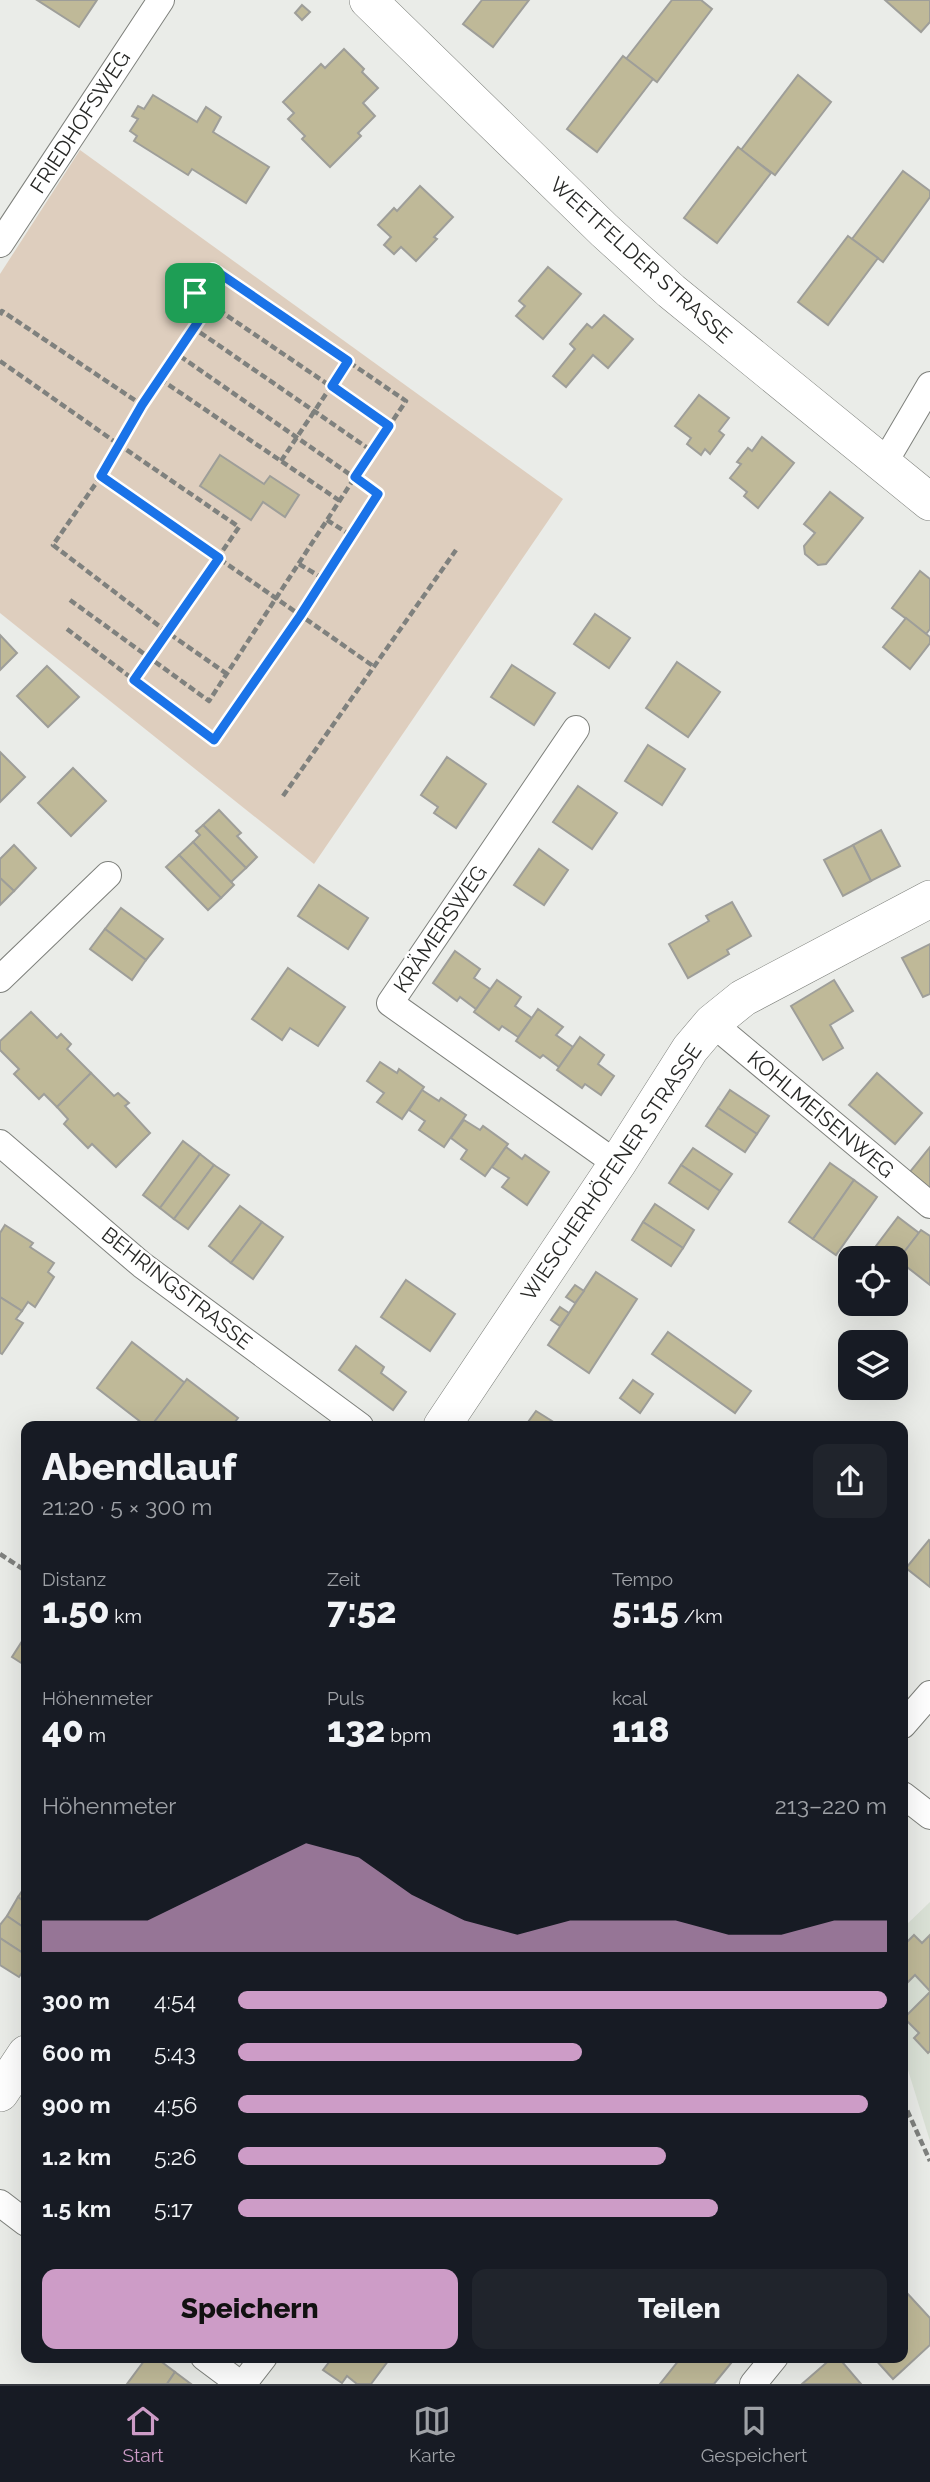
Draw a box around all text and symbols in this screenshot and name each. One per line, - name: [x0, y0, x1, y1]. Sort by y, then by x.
- street label: FRIEDHOFSWEG: [25, 46, 135, 198]
- street label: WEETFELDER STRASSE: [545, 172, 737, 348]
- pin: [165, 263, 225, 323]
- icon: arrive: [176, 274, 214, 312]
- street label: KRÄMERSWEG: [388, 861, 492, 997]
- street label: WIESCHERHÖFENER STRASSE: [515, 1039, 707, 1305]
- street label: KOHLMEISENWEG: [743, 1045, 899, 1183]
- street label: BEHRINGSTRASSE: [97, 1222, 257, 1354]
- map controls: [838, 1246, 908, 1400]
- button: locate: [838, 1246, 908, 1316]
- button: layers: [838, 1330, 908, 1400]
- text: Abendlauf: [42, 1444, 236, 1489]
- button: share: [813, 1444, 887, 1518]
- text: 21:20 · 5 × 300 m: [42, 1493, 213, 1520]
- text: Distanz: [42, 1568, 106, 1590]
- text: Zeit: [327, 1568, 360, 1590]
- text: Tempo: [612, 1568, 673, 1590]
- text: 1.50: [42, 1590, 110, 1631]
- text: 7:52: [327, 1590, 397, 1631]
- text: 5:15: [612, 1590, 679, 1631]
- text: km: [110, 1605, 142, 1627]
- text: /km: [679, 1605, 723, 1627]
- text: Höhenmeter: [42, 1687, 153, 1709]
- text: Puls: [327, 1687, 364, 1709]
- text: kcal: [612, 1687, 648, 1709]
- text: 40: [42, 1709, 84, 1750]
- text: 132: [327, 1709, 385, 1750]
- text: 118: [612, 1709, 670, 1750]
- text: m: [84, 1724, 106, 1746]
- text: bpm: [385, 1724, 431, 1746]
- text: Höhenmeter: [42, 1792, 176, 1819]
- text: 213–220 m: [775, 1792, 887, 1819]
- text: 300 m: [42, 1987, 110, 2014]
- text: 4:54: [154, 1987, 196, 2014]
- text: 600 m: [42, 2039, 111, 2066]
- text: 5:43: [154, 2039, 196, 2066]
- text: 900 m: [42, 2091, 111, 2118]
- text: 4:56: [154, 2091, 197, 2118]
- text: 1.2 km: [42, 2143, 111, 2170]
- text: 5:26: [154, 2143, 197, 2170]
- text: 1.5 km: [42, 2195, 111, 2222]
- text: 5:17: [154, 2195, 193, 2222]
- button: Speichern: [42, 2269, 458, 2349]
- button: Teilen: [472, 2269, 887, 2349]
- tab: Start: [123, 2402, 164, 2466]
- tab: Karte: [409, 2402, 456, 2466]
- tab: Gespeichert: [701, 2402, 807, 2466]

